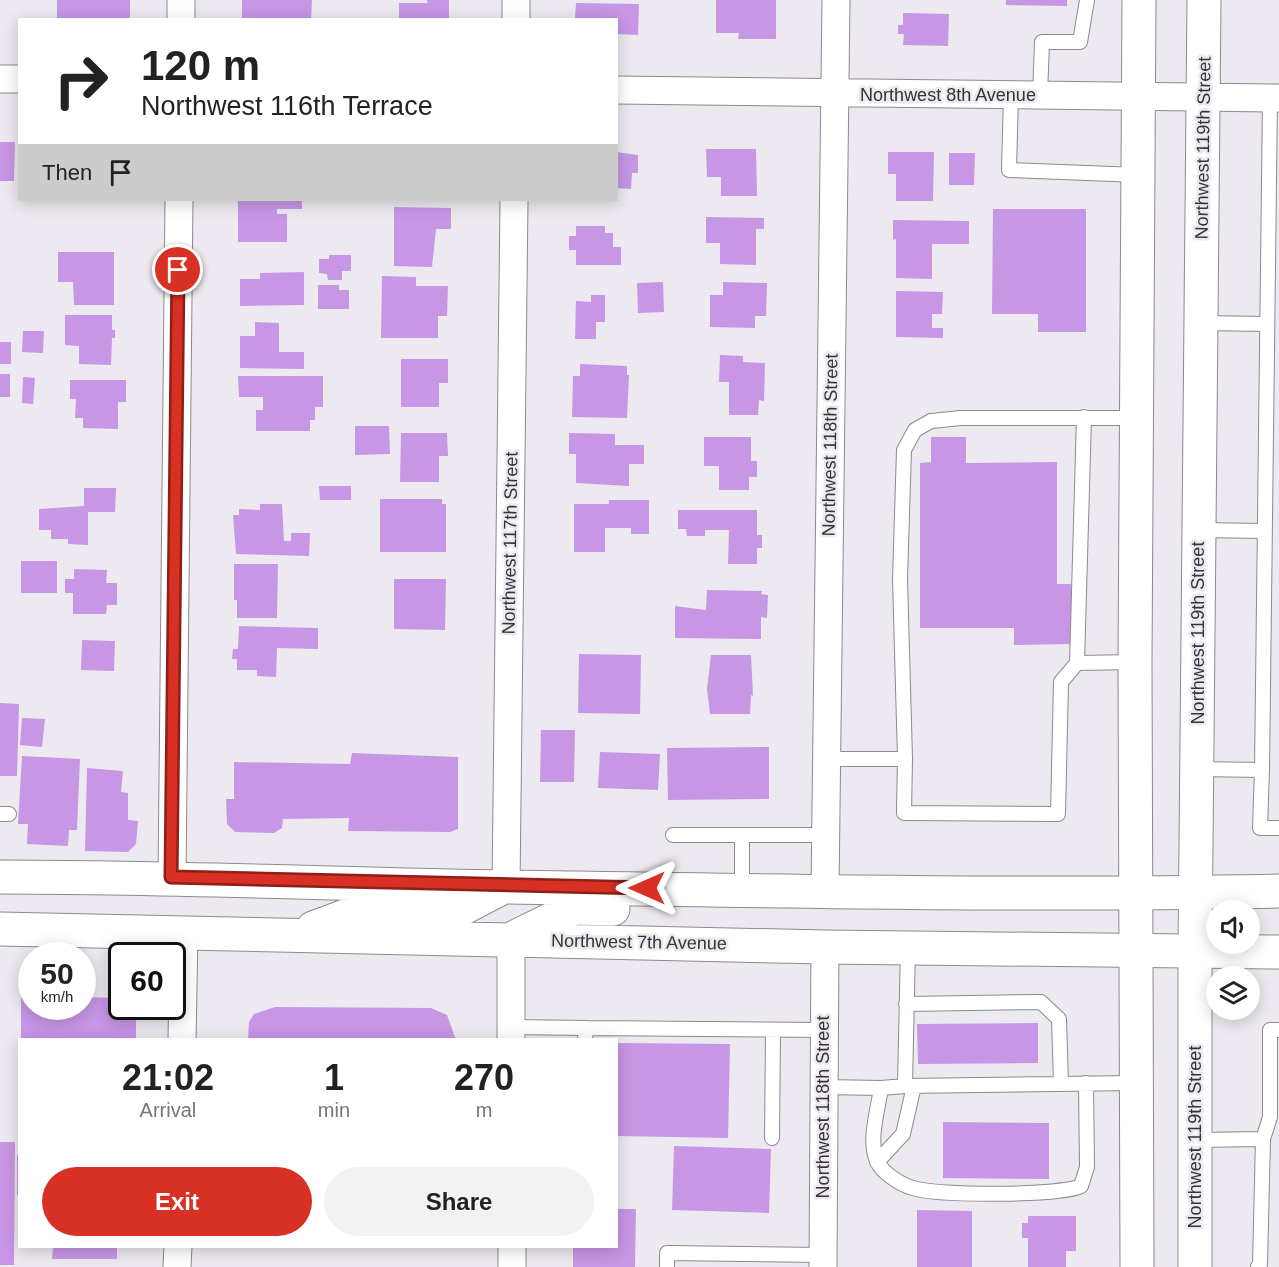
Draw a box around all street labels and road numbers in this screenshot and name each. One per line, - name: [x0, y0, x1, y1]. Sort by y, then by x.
- street label: Northwest 119th Street: [1191, 56, 1215, 240]
- street label: Northwest 8th Avenue: [860, 85, 1036, 105]
- street label: Northwest 118th Street: [818, 353, 842, 537]
- street label: Northwest 117th Street: [498, 451, 522, 635]
- street label: Northwest 119th Street: [1188, 542, 1208, 724]
- street label: Northwest 7th Avenue: [551, 930, 727, 954]
- street label: Northwest 118th Street: [813, 1016, 833, 1198]
- street label: Northwest 119th Street: [1185, 1046, 1205, 1228]

